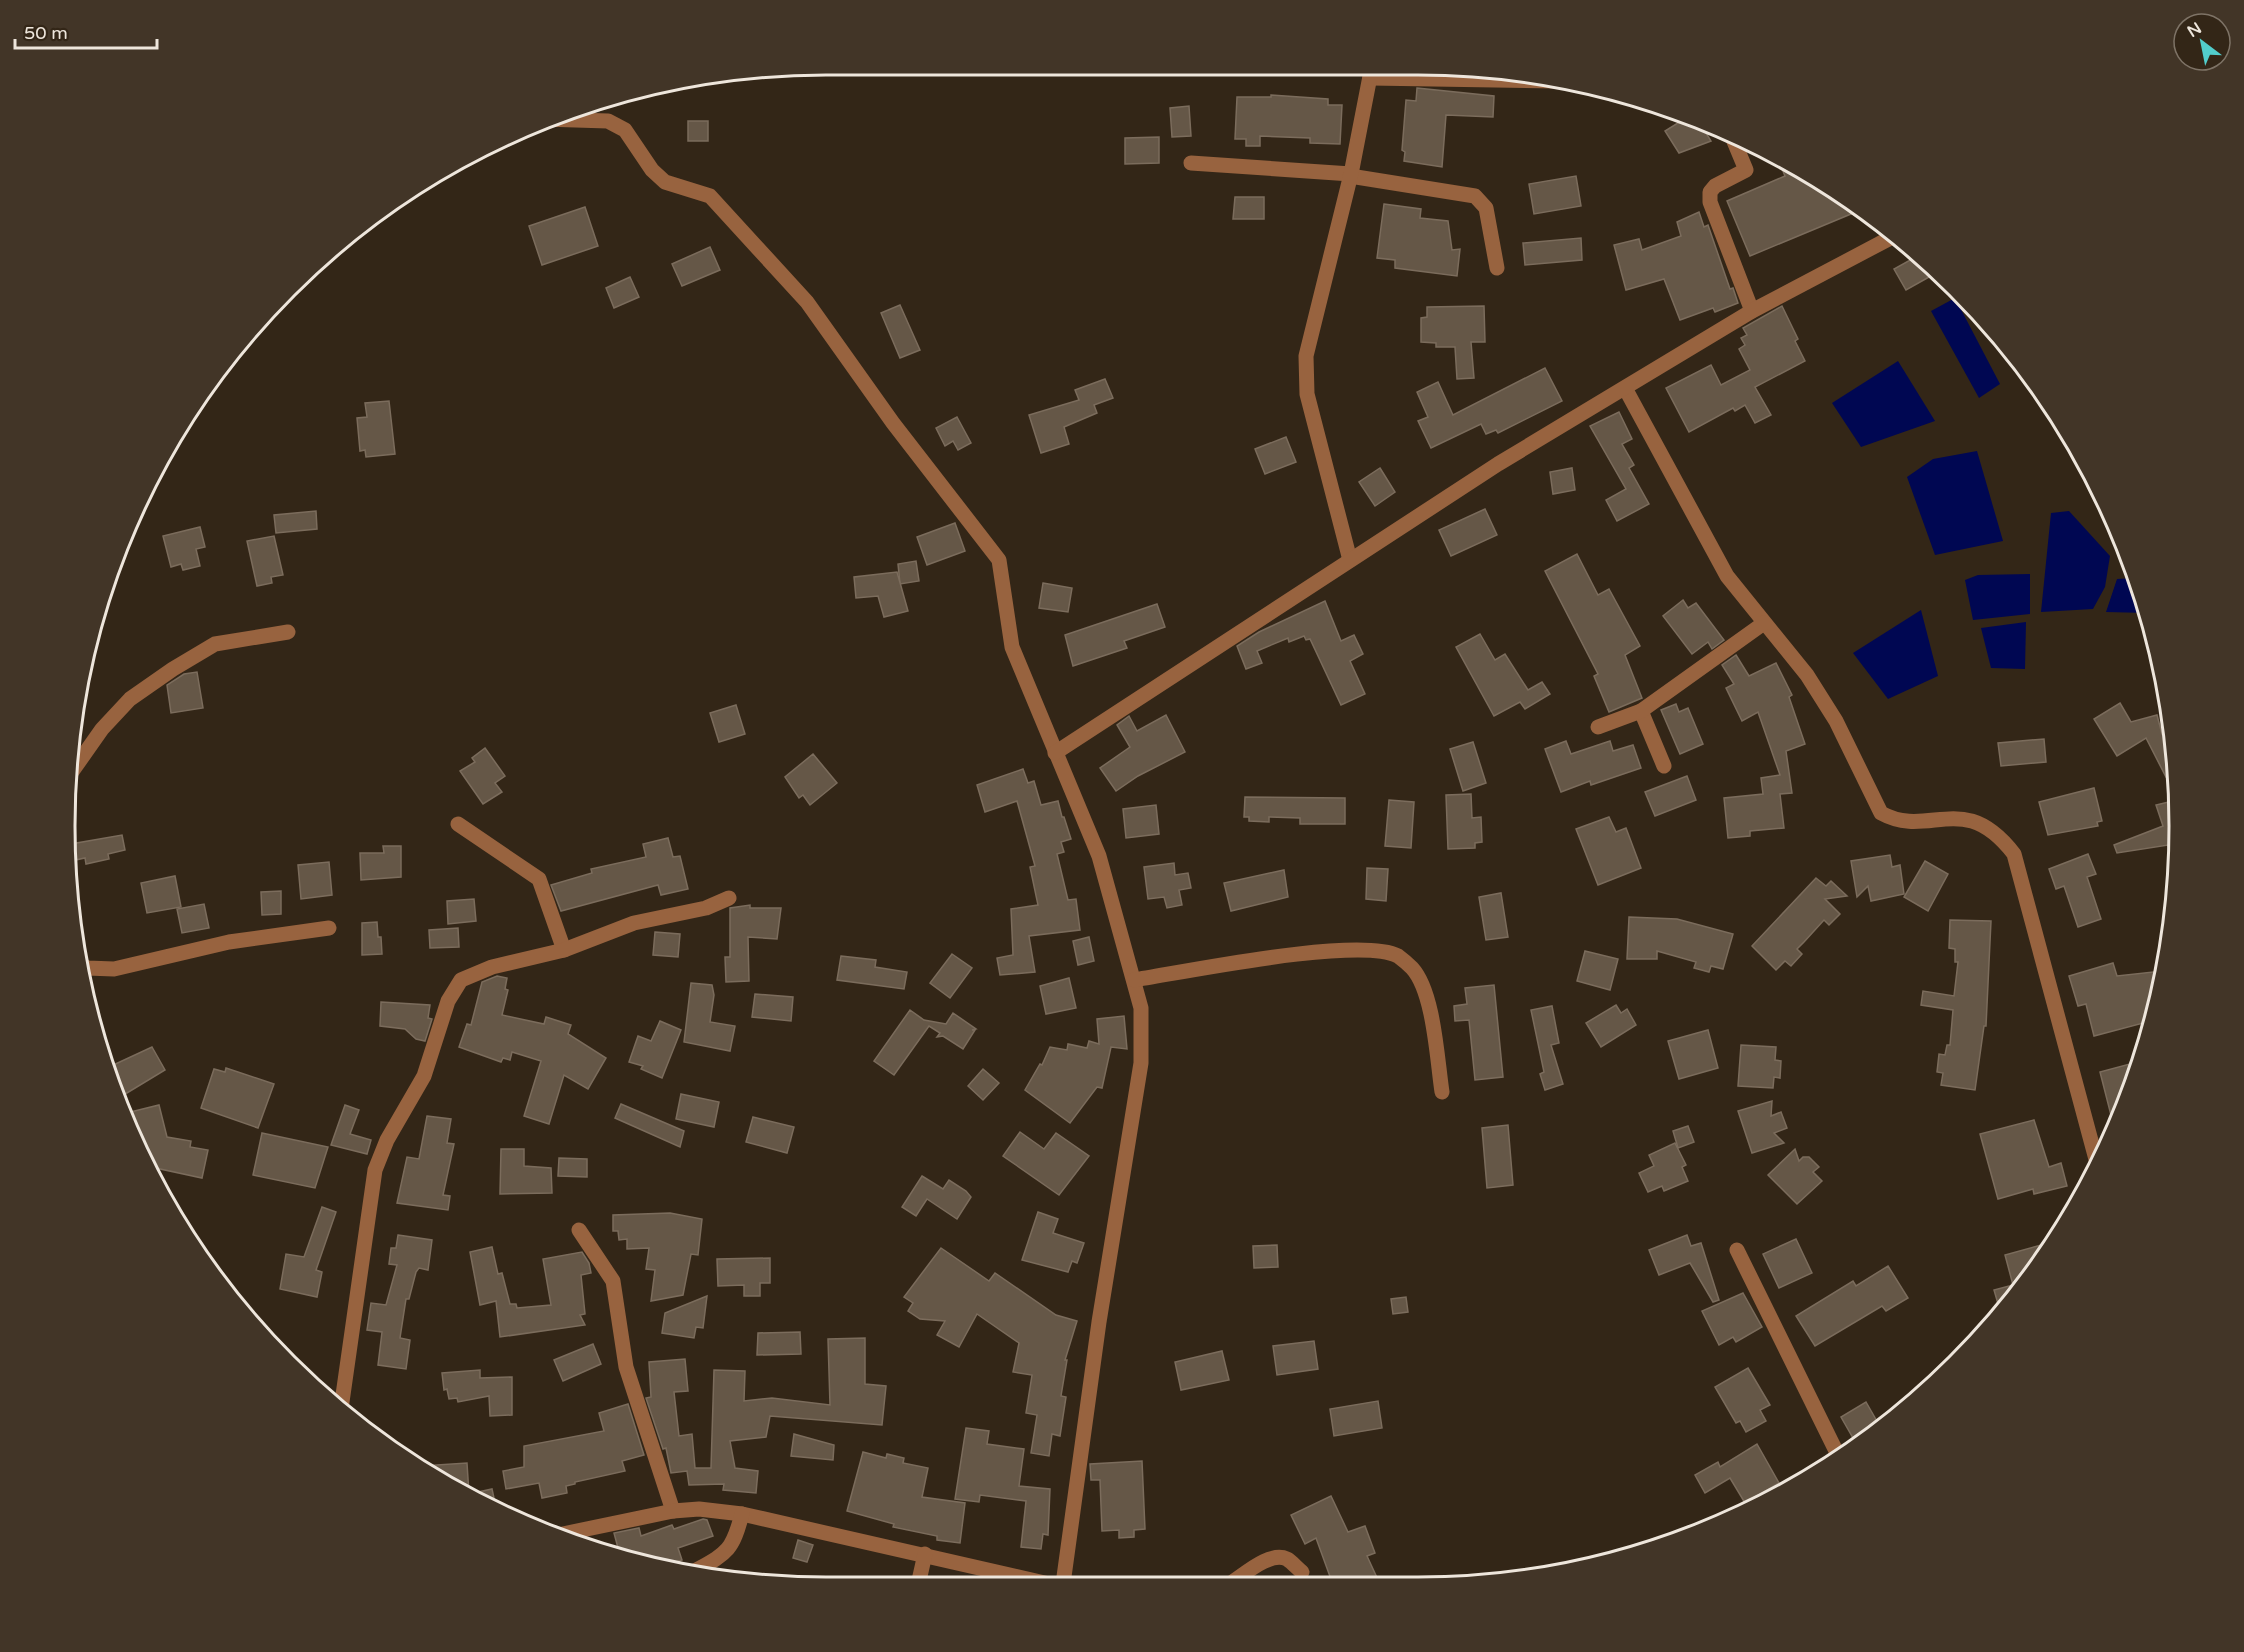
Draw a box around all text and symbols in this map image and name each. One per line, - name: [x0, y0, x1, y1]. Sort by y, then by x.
- scale bar: [15, 12, 158, 50]
- north arrow: [2172, 12, 2232, 72]
- text: N: [2184, 18, 2205, 42]
- text: 50 m: [24, 22, 68, 44]

